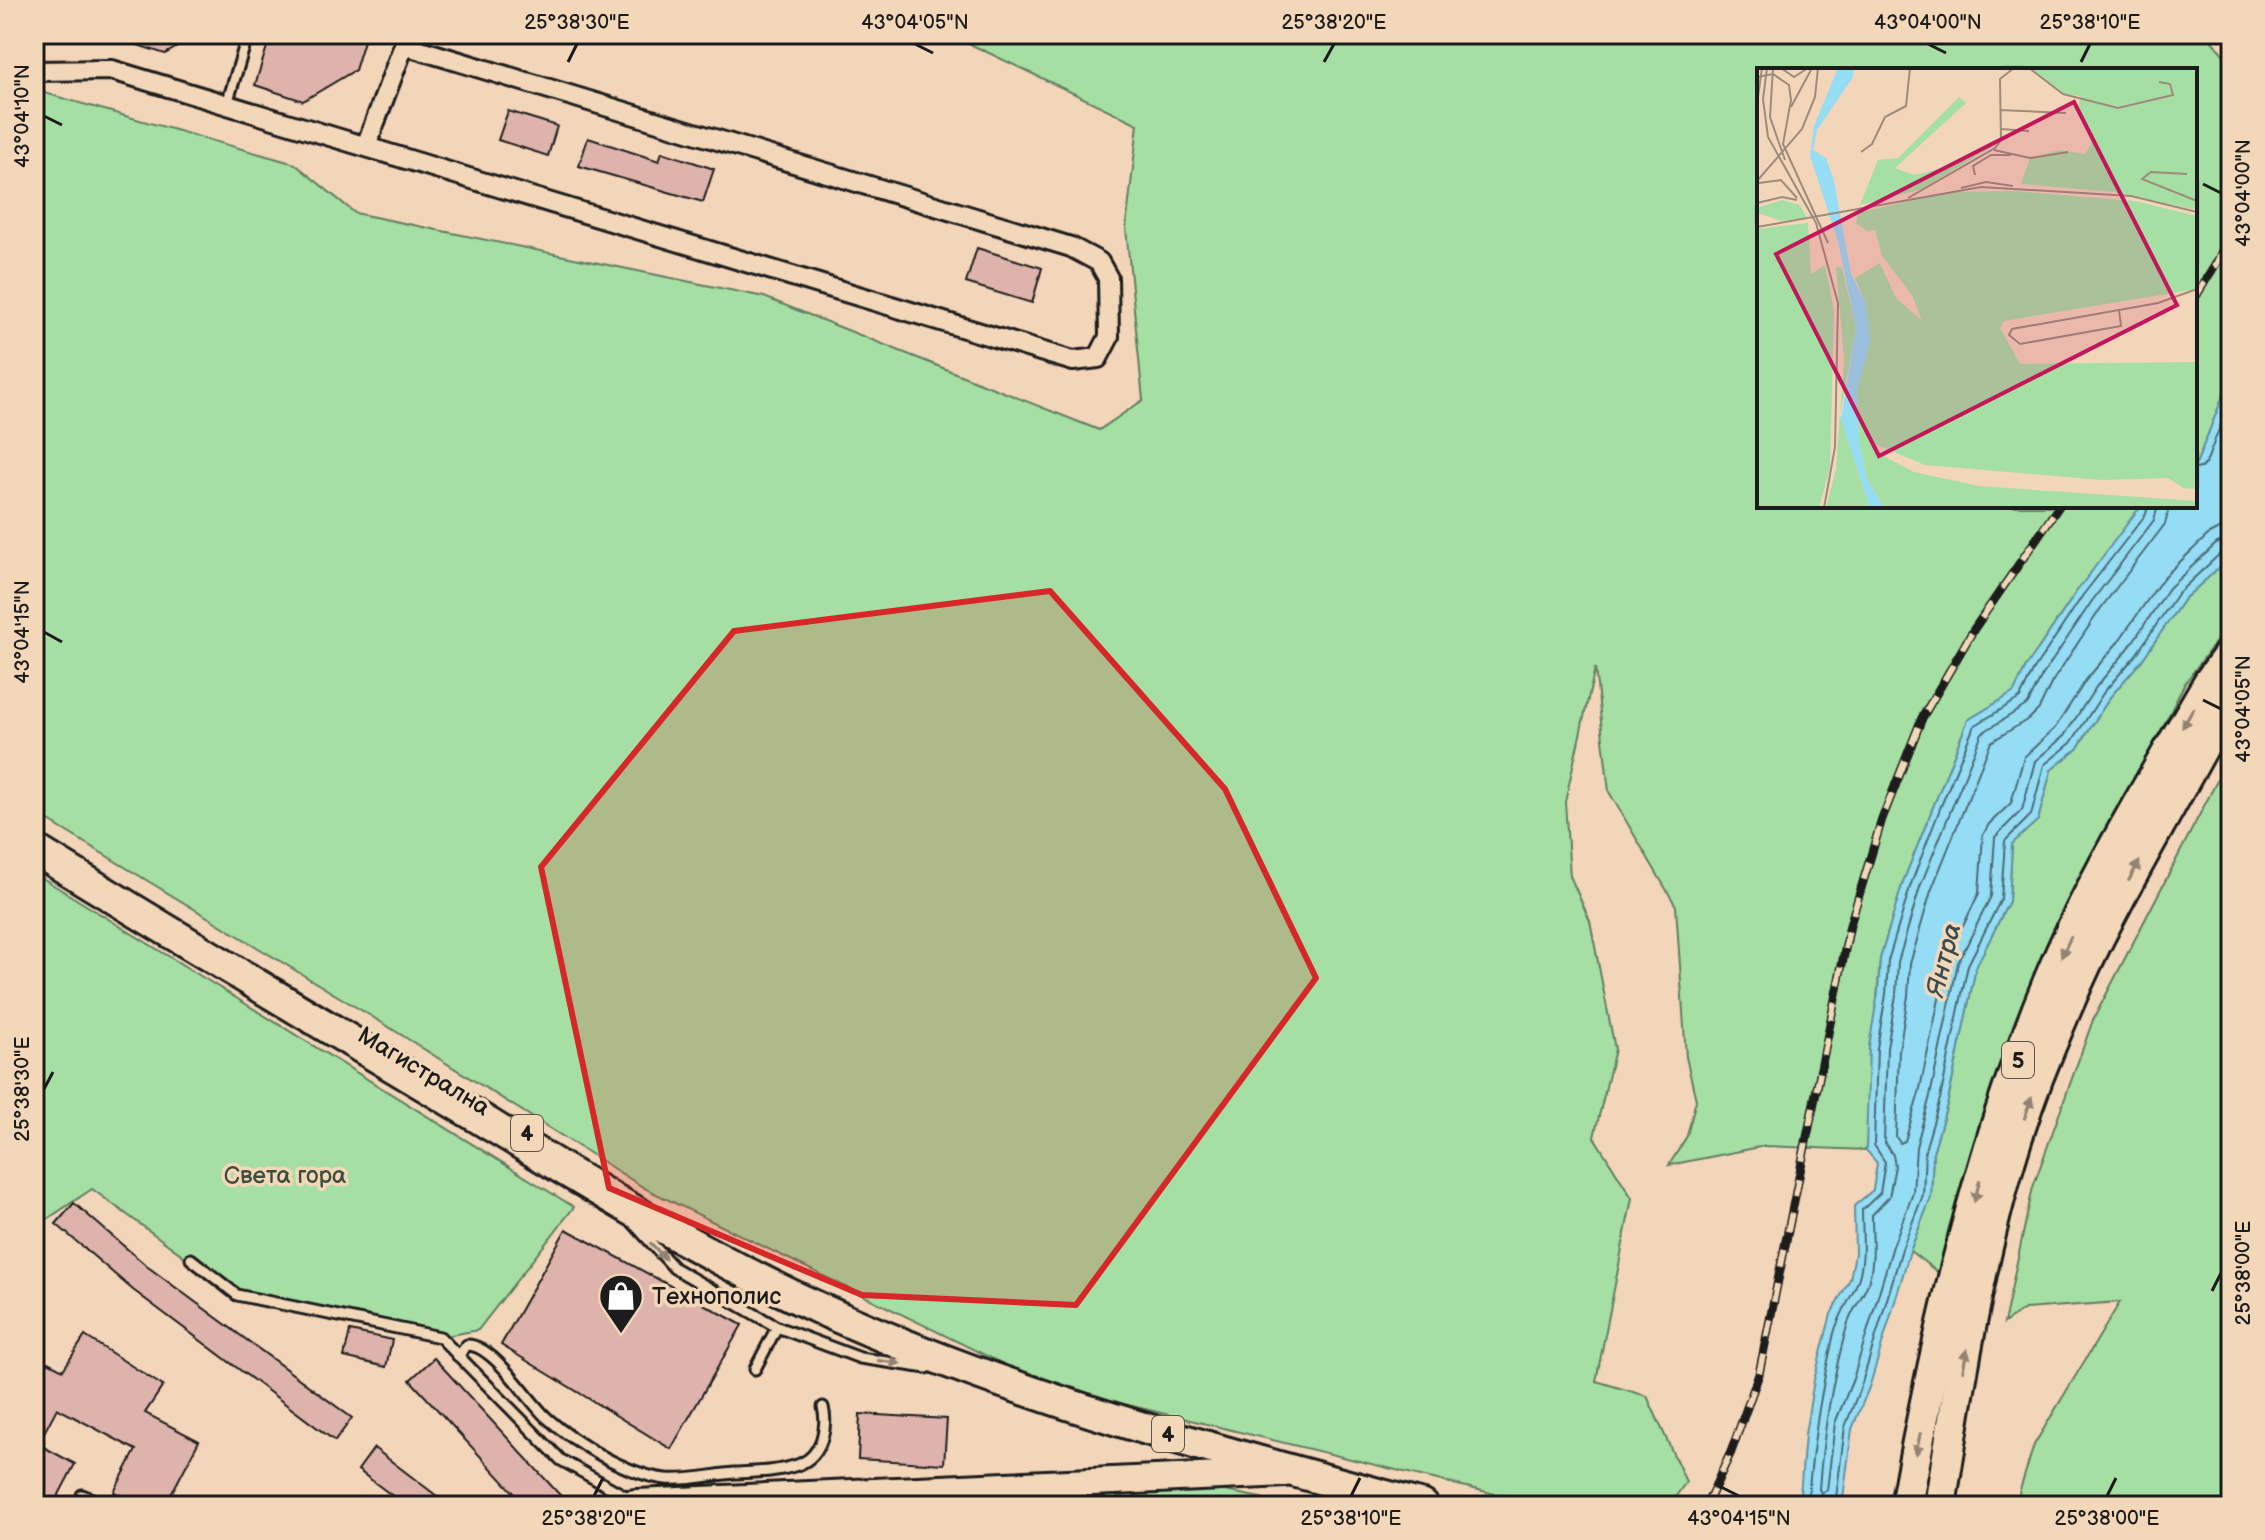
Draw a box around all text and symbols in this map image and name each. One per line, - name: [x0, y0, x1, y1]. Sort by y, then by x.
- text: 25°38'30"E: [524, 11, 630, 35]
- text: 43°04'05"N: [861, 11, 969, 35]
- text: 25°38'20"E: [1282, 11, 1386, 35]
- text: 43°04'00"N: [1874, 11, 1982, 35]
- text: 25°38'10"E: [2040, 11, 2140, 35]
- text: 43°04'10"N: [11, 64, 35, 168]
- inset map: [1757, 68, 2197, 508]
- text: 43°04'00"N: [2232, 139, 2256, 247]
- text: 43°04'15"N: [11, 580, 35, 684]
- text: 43°04'05"N: [2232, 655, 2256, 763]
- one-way arrow: [2181, 706, 2195, 729]
- one-way arrow: [2127, 860, 2141, 882]
- water label: Янтра: [1920, 920, 1969, 1002]
- one-way arrow: [2059, 935, 2073, 958]
- street label: Магистрална: [352, 1021, 495, 1122]
- text: 25°38'30"E: [11, 1036, 35, 1142]
- road number: 5: [2002, 1042, 2034, 1078]
- one-way arrow: [2022, 1095, 2035, 1119]
- road number: 4: [511, 1115, 543, 1151]
- park label: Света гора: [224, 1161, 346, 1190]
- one-way arrow: [1971, 1178, 1983, 1203]
- text: 25°38'00"E: [2232, 1221, 2256, 1325]
- one-way arrow: [649, 1241, 667, 1260]
- shop icon: Технополис: [597, 1272, 645, 1335]
- place label: Технополис: [652, 1282, 781, 1311]
- one-way arrow: [1960, 1347, 1972, 1372]
- one-way arrow: [877, 1356, 902, 1369]
- road number: 4: [1152, 1416, 1184, 1452]
- one-way arrow: [1911, 1432, 1924, 1457]
- text: 25°38'20"E: [542, 1507, 646, 1531]
- text: 25°38'10"E: [1301, 1507, 1401, 1531]
- text: 43°04'15"N: [1687, 1507, 1791, 1531]
- text: 25°38'00"E: [2055, 1507, 2159, 1531]

